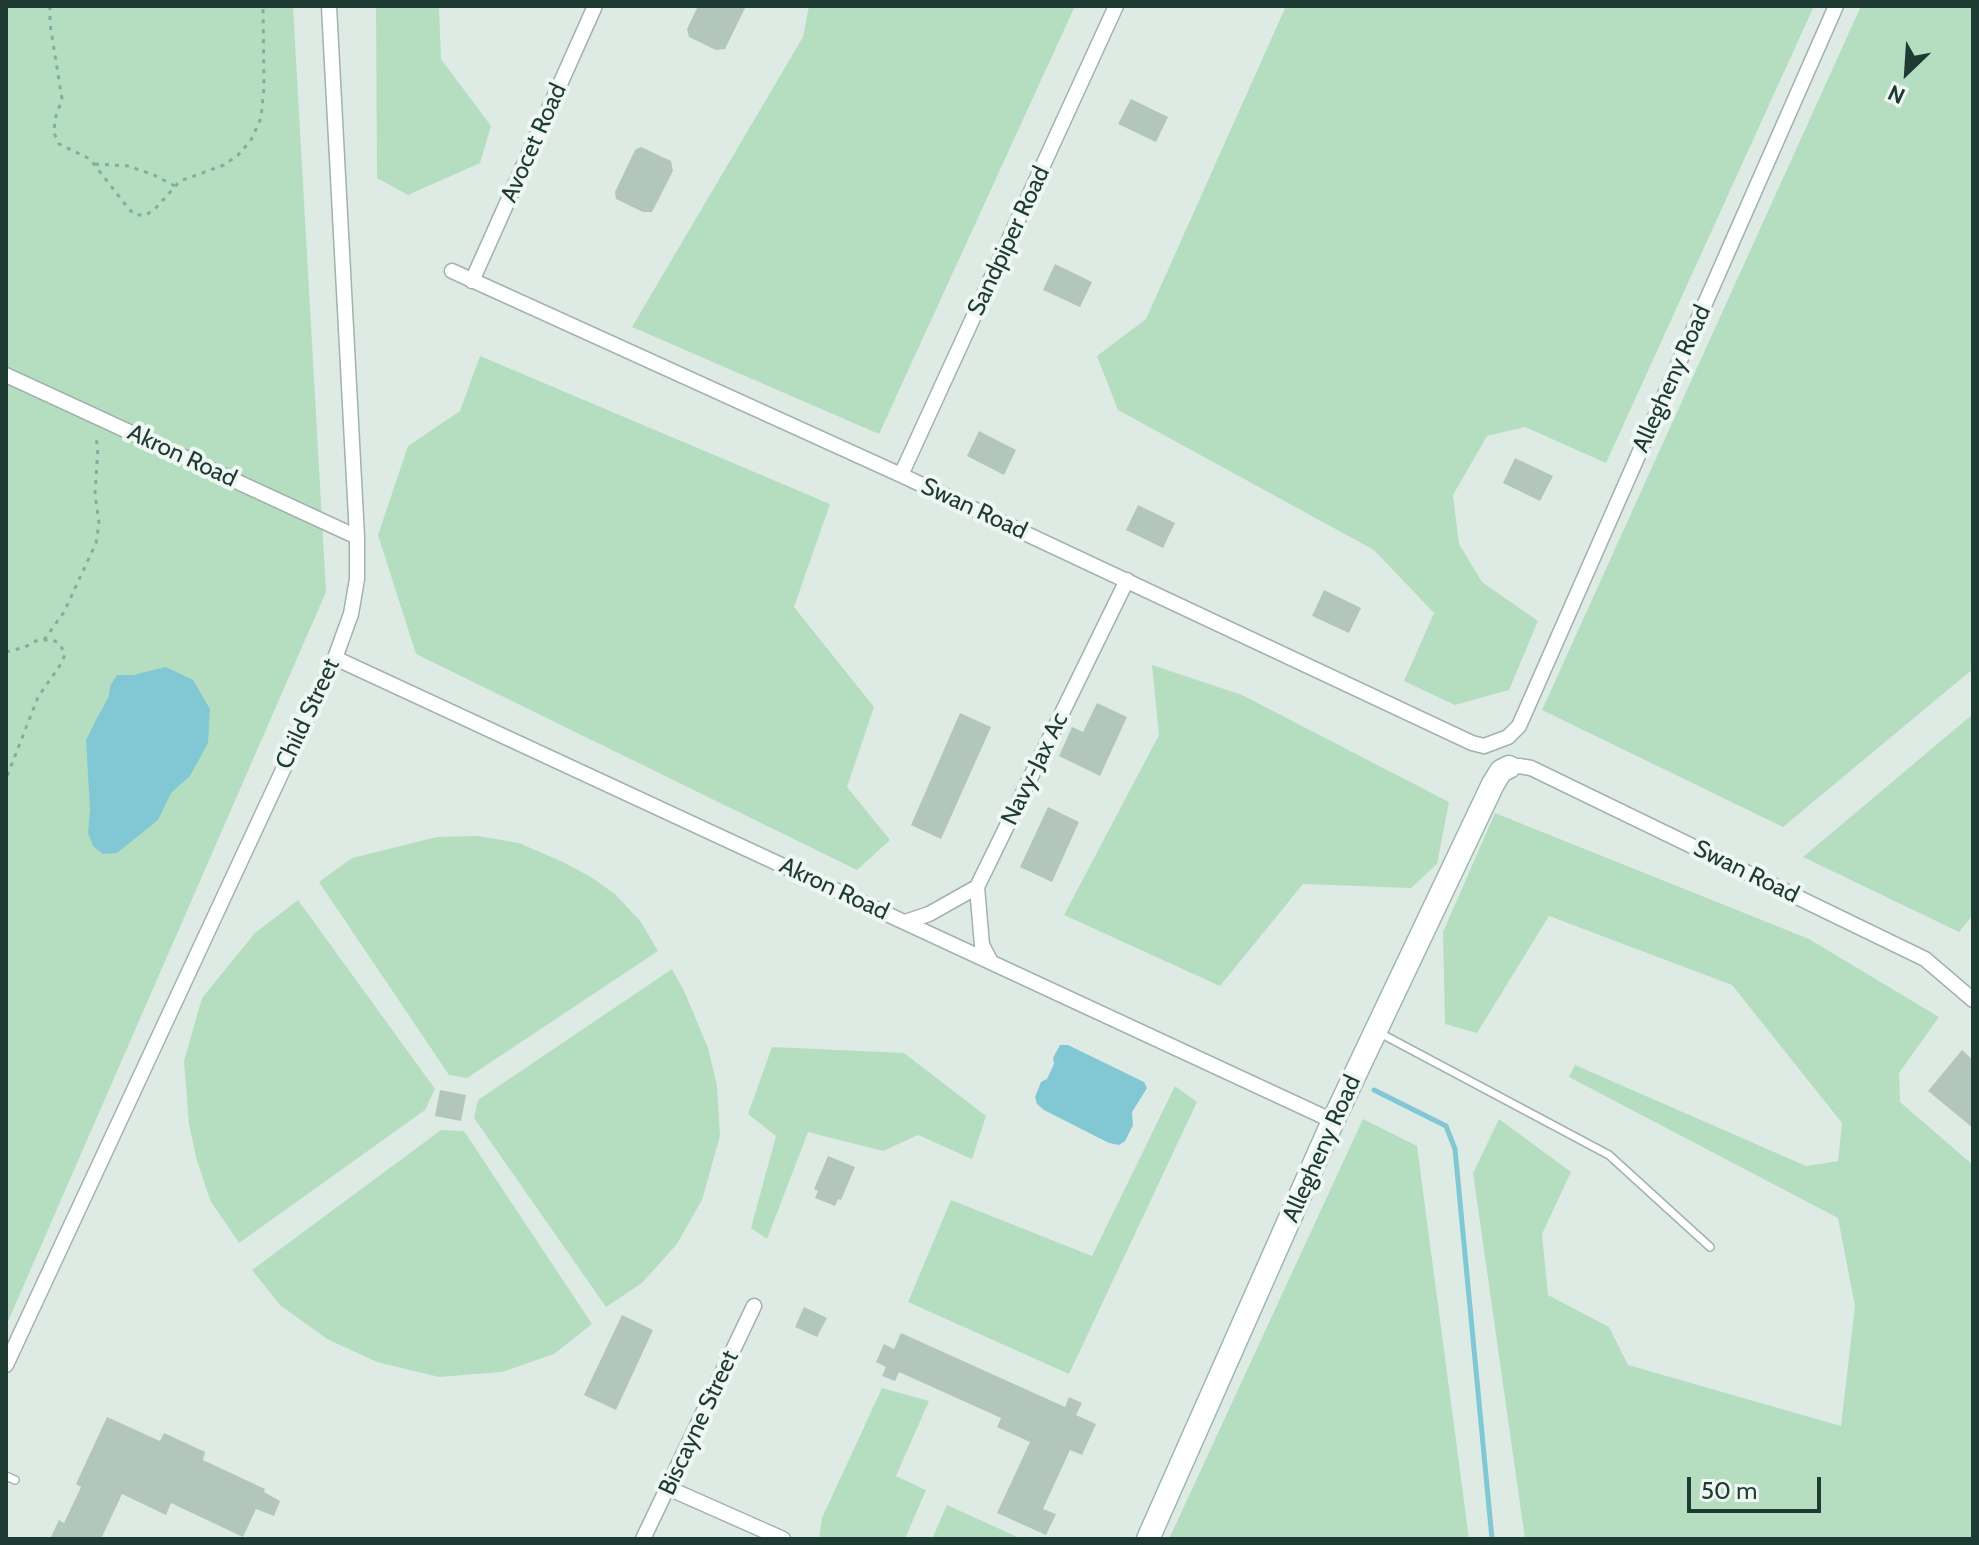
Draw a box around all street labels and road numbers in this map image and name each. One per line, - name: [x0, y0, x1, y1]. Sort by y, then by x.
- street label: Avocet Road: [495, 79, 573, 207]
- street label: Sandpiper Road: [962, 162, 1056, 320]
- street label: Allegheny Road: [1627, 301, 1717, 457]
- street label: Akron Road: [123, 418, 241, 494]
- street label: Swan Road: [917, 472, 1031, 546]
- street label: Child Street: [270, 654, 346, 774]
- street label: Navy-Jax Ac: [995, 708, 1075, 830]
- street label: Swan Road: [1689, 834, 1803, 910]
- street label: Akron Road: [775, 851, 893, 927]
- street label: Allegheny Road: [1277, 1071, 1367, 1227]
- street label: Biscayne Street: [653, 1346, 745, 1500]

